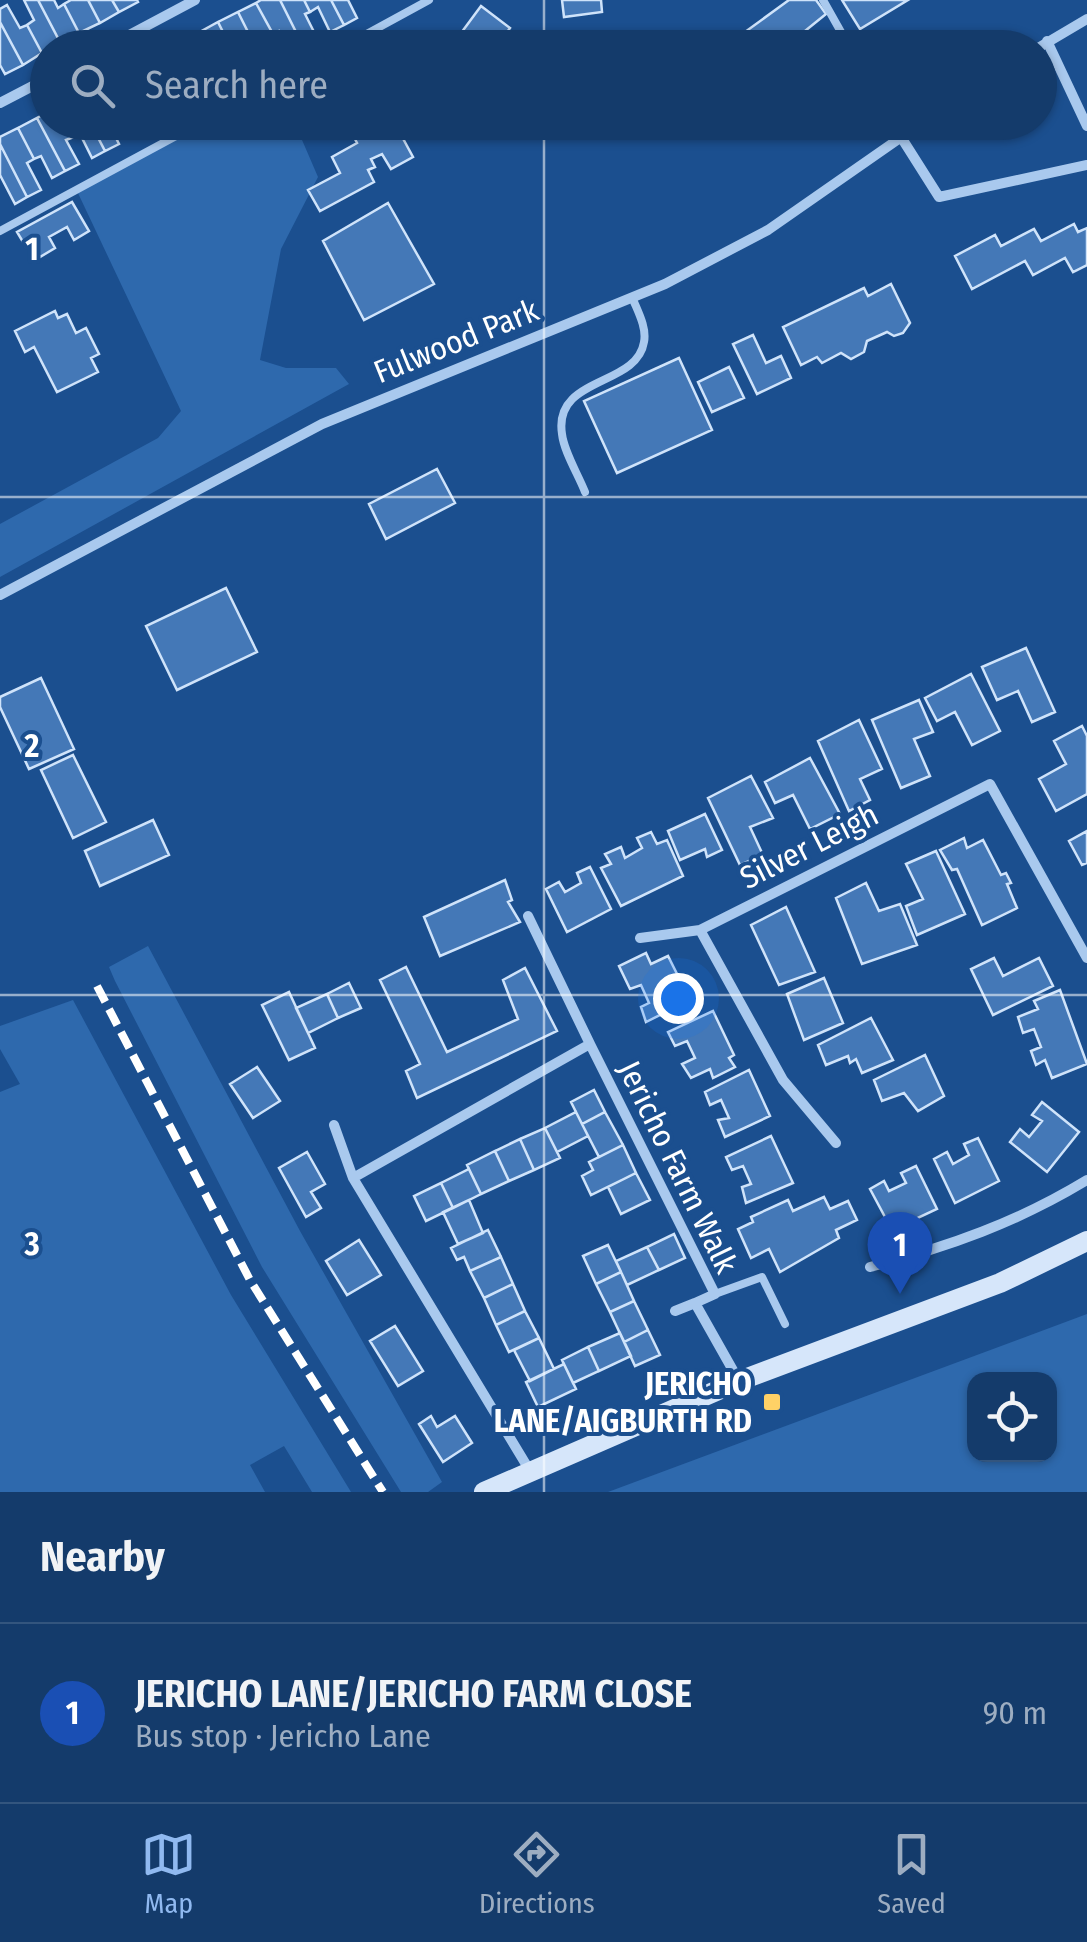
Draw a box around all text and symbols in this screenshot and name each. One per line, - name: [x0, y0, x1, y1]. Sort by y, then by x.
- search box: [30, 30, 1057, 140]
- icon: search: [65, 58, 120, 113]
- text: Search here: [145, 62, 328, 108]
- text: 1: [25, 230, 39, 268]
- street label: Fulwood Park: [368, 291, 544, 391]
- text: 2: [24, 727, 40, 765]
- street label: Silver Leigh: [734, 795, 884, 897]
- your location: [653, 973, 704, 1024]
- street label: Jericho Farm Walk: [610, 1055, 746, 1279]
- pin: 1: [868, 1212, 932, 1294]
- text: 3: [23, 1225, 40, 1263]
- place label: JERICHO LANE/AIGBURTH RD: [494, 1365, 752, 1440]
- map controls: [967, 1372, 1057, 1462]
- button: locate: [967, 1372, 1057, 1462]
- marker: JERICHO LANE/AIGBURTH RD: [761, 1391, 783, 1413]
- text: Nearby: [40, 1532, 165, 1582]
- text: JERICHO LANE/JERICHO FARM CLOSE: [135, 1671, 692, 1717]
- text: 1: [66, 1694, 79, 1732]
- text: 90 m: [983, 1694, 1047, 1732]
- text: Bus stop · Jericho Lane: [135, 1717, 431, 1755]
- tab: Map: [141, 1827, 196, 1920]
- tab: Directions: [479, 1827, 595, 1920]
- tab: Saved: [877, 1827, 946, 1920]

